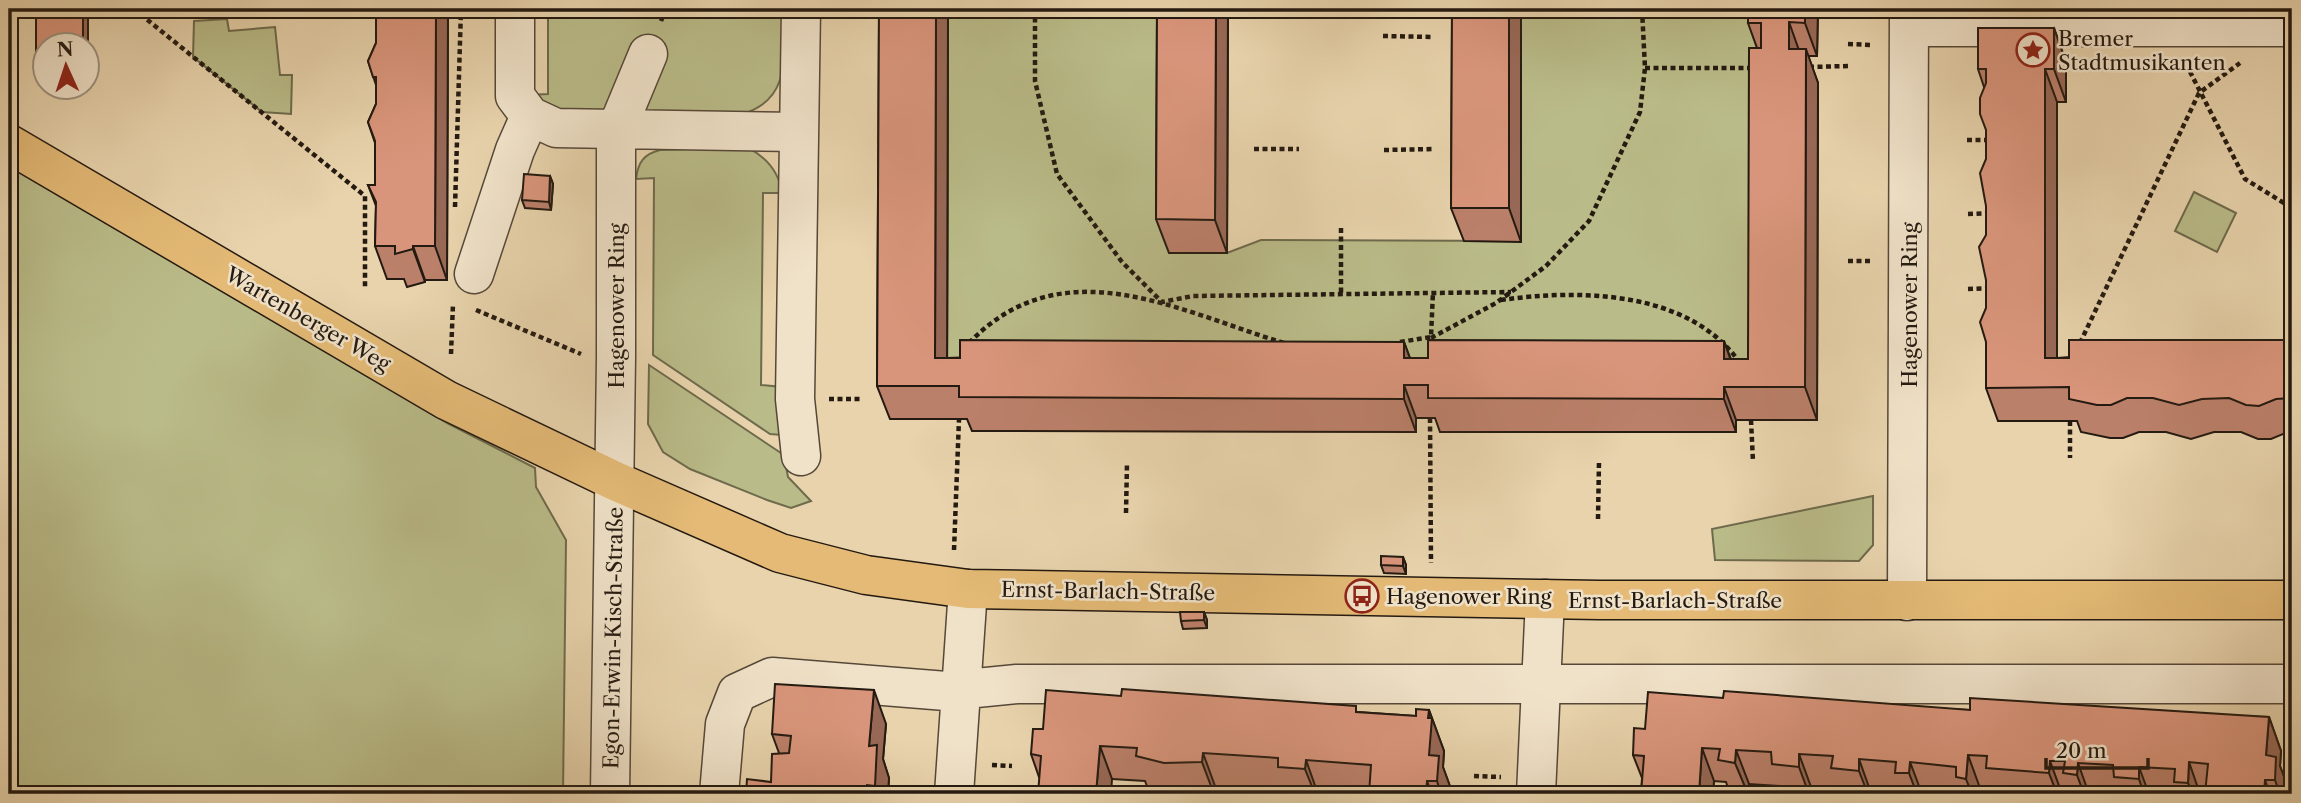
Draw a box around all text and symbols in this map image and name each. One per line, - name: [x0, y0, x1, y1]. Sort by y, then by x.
- place label: Bremer Stadtmusikanten: [2058, 26, 2226, 75]
- place icon: Bremer Stadtmusikanten: [2014, 31, 2052, 69]
- north arrow: [32, 32, 102, 102]
- text: N: [56, 38, 74, 61]
- street label: Hagenower Ring: [1897, 221, 1922, 388]
- street label: Hagenower Ring: [604, 222, 629, 389]
- street label: Wartenberger Weg: [220, 261, 396, 377]
- street label: Egon-Erwin-Kisch-Straße: [598, 507, 628, 769]
- street label: Ernst-Barlach-Straße: [1001, 577, 1215, 605]
- bus stop icon: Hagenower Ring: [1343, 577, 1381, 615]
- place label: Hagenower Ring: [1386, 584, 1553, 609]
- street label: Ernst-Barlach-Straße: [1568, 588, 1782, 613]
- scale bar: [2046, 726, 2147, 770]
- text: 20 m: [2056, 738, 2107, 763]

